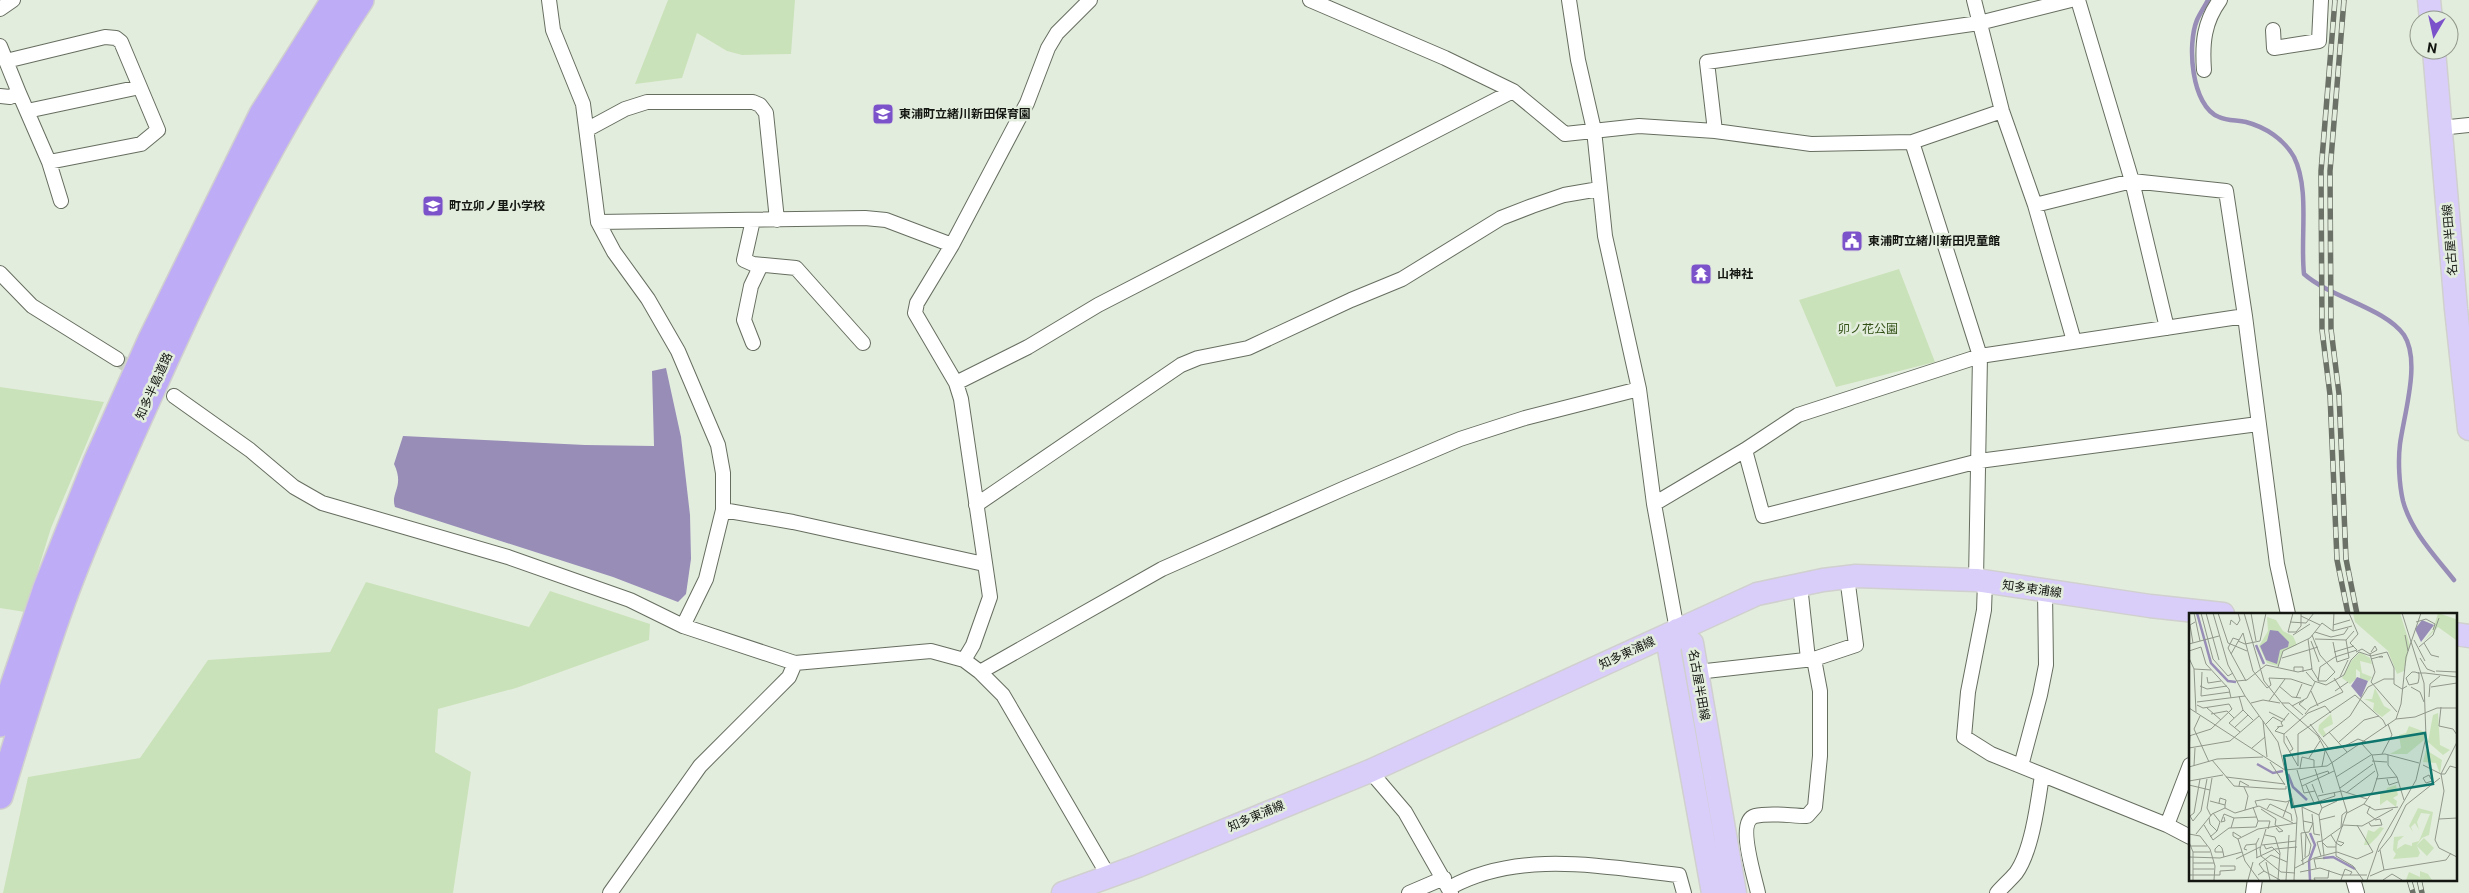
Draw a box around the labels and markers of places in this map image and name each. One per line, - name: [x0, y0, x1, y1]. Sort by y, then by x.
- school or university icon: 東浦町立緒川新田保育園: [871, 102, 895, 126]
- place label: 東浦町立緒川新田保育園: [899, 107, 1031, 121]
- school or university icon: 町立卯ノ里小学校: [421, 194, 445, 218]
- place label: 町立卯ノ里小学校: [449, 199, 545, 213]
- public building icon: 東浦町立緒川新田児童館: [1840, 229, 1864, 253]
- place label: 東浦町立緒川新田児童館: [1868, 234, 2000, 248]
- temple icon: 山神社: [1689, 262, 1713, 286]
- place label: 山神社: [1717, 267, 1753, 281]

